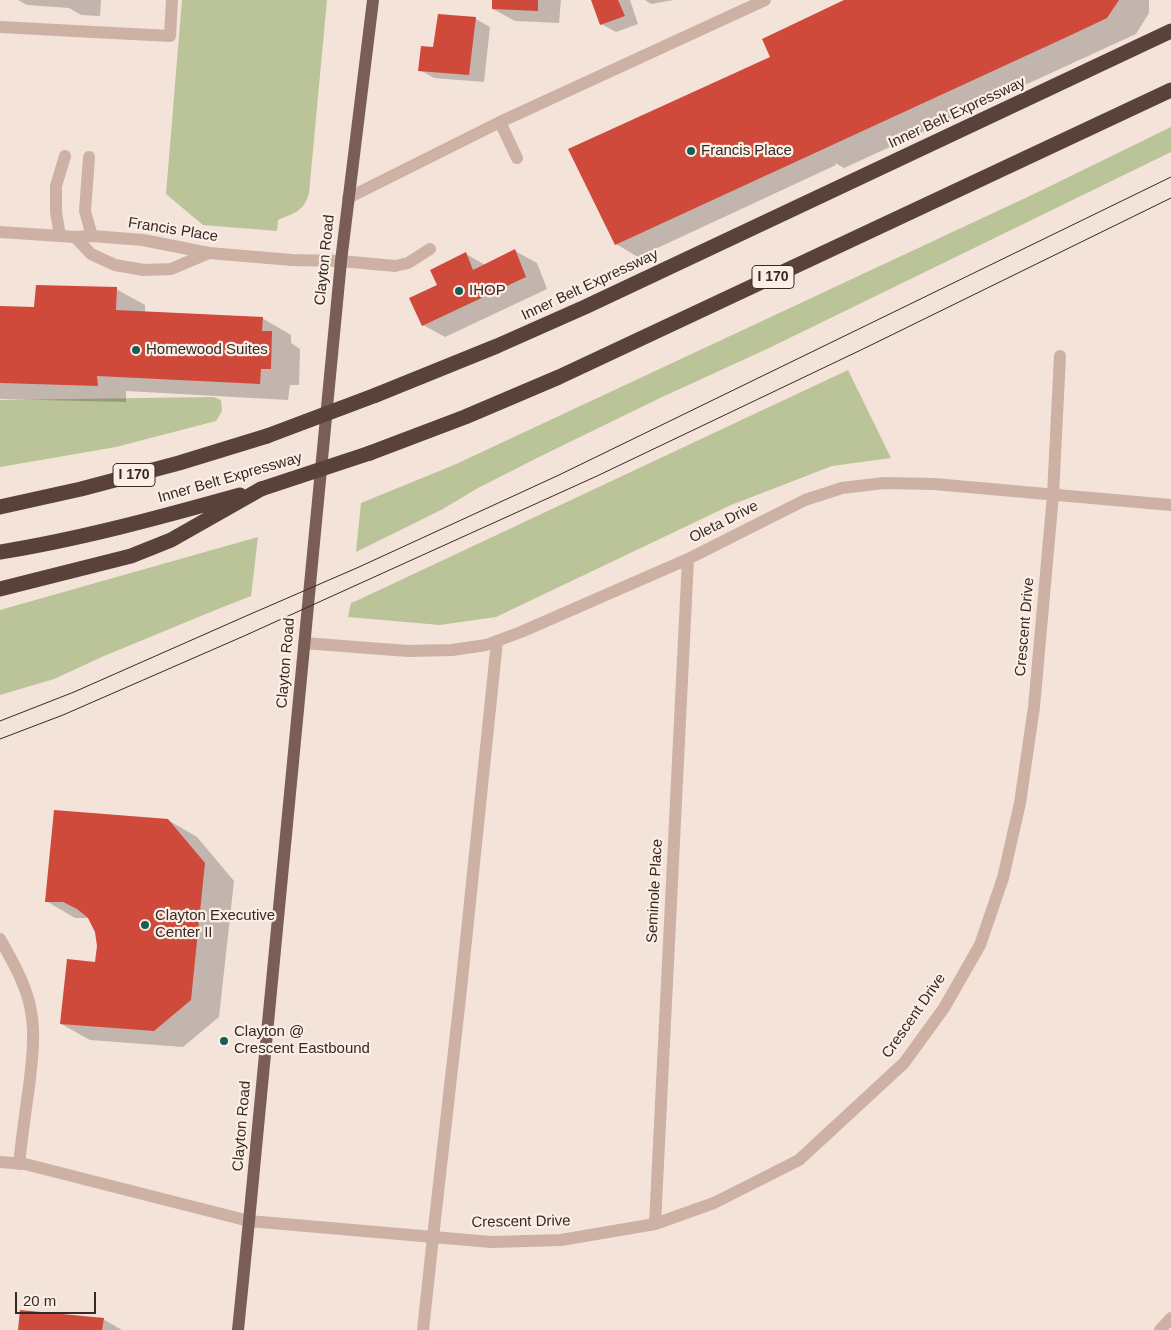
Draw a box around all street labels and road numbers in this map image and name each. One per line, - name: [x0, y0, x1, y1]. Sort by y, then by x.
- street label: Inner Belt Expressway: [886, 73, 1028, 153]
- street label: Francis Place: [127, 214, 219, 246]
- street label: Clayton Road: [311, 214, 339, 306]
- street label: Inner Belt Expressway: [519, 245, 661, 325]
- road number: I 170: [752, 266, 794, 288]
- street label: Inner Belt Expressway: [156, 449, 304, 507]
- road number: I 170: [113, 464, 155, 486]
- street label: Oleta Drive: [686, 497, 762, 547]
- street label: Crescent Drive: [1012, 577, 1038, 677]
- street label: Clayton Road: [273, 617, 299, 709]
- street label: Seminole Place: [643, 838, 667, 944]
- street label: Crescent Drive: [878, 970, 950, 1062]
- street label: Clayton Road: [229, 1080, 255, 1172]
- street label: Crescent Drive: [471, 1212, 571, 1232]

